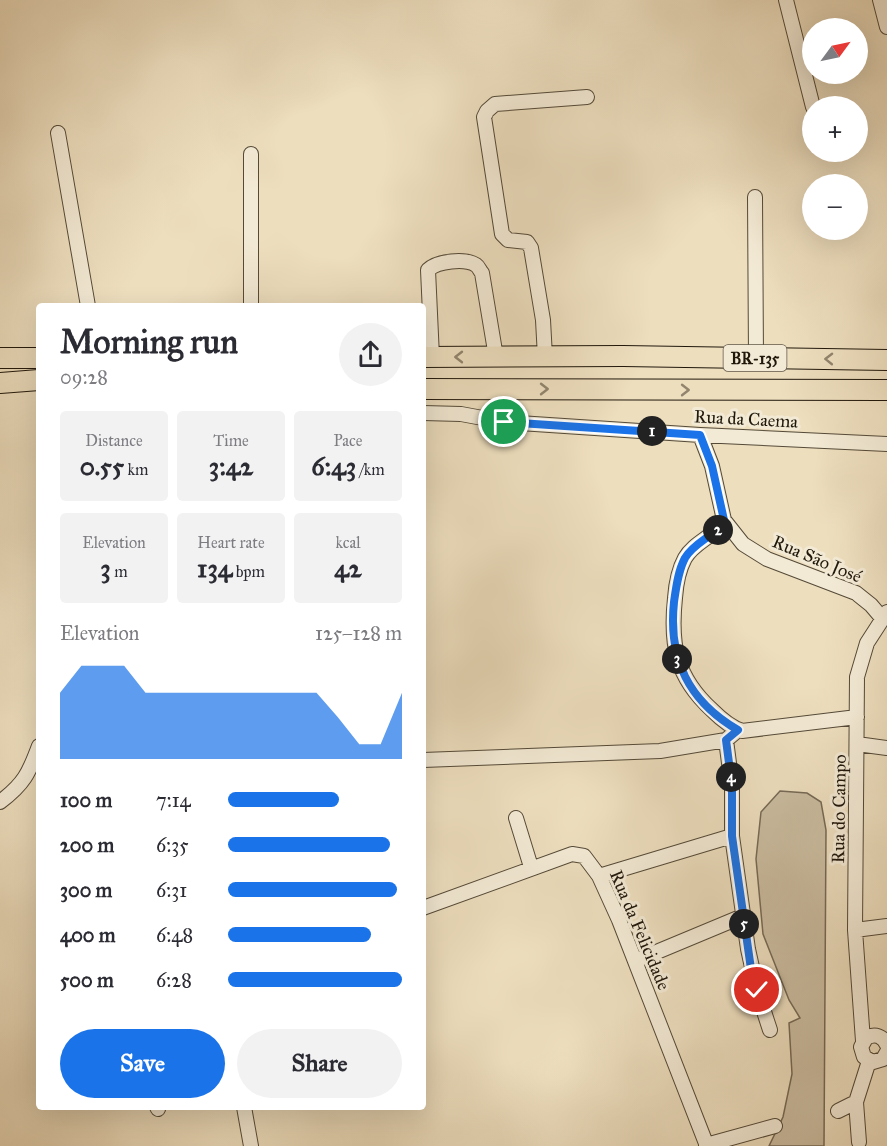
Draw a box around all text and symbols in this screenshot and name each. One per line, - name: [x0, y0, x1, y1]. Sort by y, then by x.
- north arrow: [802, 18, 868, 84]
- map controls: [802, 18, 868, 240]
- button: +: [802, 96, 868, 162]
- button: −: [802, 174, 868, 240]
- text: Morning run: [60, 322, 238, 362]
- button: share: [339, 323, 402, 386]
- road number: BR-135: [724, 345, 786, 371]
- one-way arrow: [455, 351, 464, 363]
- one-way arrow: [824, 353, 833, 365]
- text: 09:28: [60, 365, 108, 389]
- one-way arrow: [540, 383, 549, 395]
- one-way arrow: [680, 383, 689, 396]
- pin: [478, 396, 529, 447]
- icon: arrive: [487, 405, 520, 438]
- street label: Rua da Caema: [693, 405, 799, 433]
- pin: 1: [637, 416, 667, 446]
- text: 1: [649, 421, 655, 440]
- text: Distance: [85, 431, 143, 450]
- text: Time: [213, 431, 249, 450]
- text: Pace: [333, 431, 363, 450]
- text: 0.55: [80, 450, 124, 482]
- text: 3:42: [209, 450, 253, 482]
- text: 6:43: [311, 450, 356, 482]
- text: km: [124, 460, 148, 479]
- text: /km: [356, 460, 385, 479]
- pin: 2: [703, 515, 733, 545]
- text: 2: [714, 520, 722, 539]
- street label: Rua São José: [769, 530, 865, 589]
- text: Elevation: [82, 533, 146, 552]
- text: Heart rate: [197, 533, 265, 552]
- text: kcal: [335, 533, 361, 552]
- text: 3: [100, 552, 111, 584]
- text: 134: [197, 552, 232, 584]
- text: 42: [334, 552, 362, 584]
- text: m: [111, 562, 128, 581]
- text: bpm: [232, 562, 265, 581]
- text: Elevation: [60, 621, 139, 645]
- text: 125–128 m: [315, 621, 402, 645]
- pin: 3: [662, 644, 692, 674]
- text: 3: [674, 649, 680, 668]
- street label: Rua do Campo: [827, 754, 851, 864]
- pin: 4: [716, 762, 746, 792]
- text: 4: [727, 767, 735, 786]
- text: 100 m: [60, 788, 112, 812]
- text: 7:14: [156, 788, 191, 812]
- text: 200 m: [60, 833, 114, 857]
- text: 6:35: [156, 833, 189, 857]
- street label: Rua da Felicidade: [605, 867, 675, 993]
- text: 300 m: [60, 878, 112, 902]
- text: 6:31: [156, 878, 187, 902]
- pin: 5: [729, 909, 759, 939]
- text: 5: [740, 914, 748, 933]
- text: 400 m: [60, 923, 116, 947]
- text: 6:48: [156, 923, 193, 947]
- pin: [731, 964, 782, 1015]
- text: 500 m: [60, 968, 114, 992]
- text: 6:28: [156, 968, 192, 992]
- icon: check: [740, 973, 773, 1006]
- button: Save: [60, 1029, 225, 1098]
- button: Share: [237, 1029, 402, 1098]

